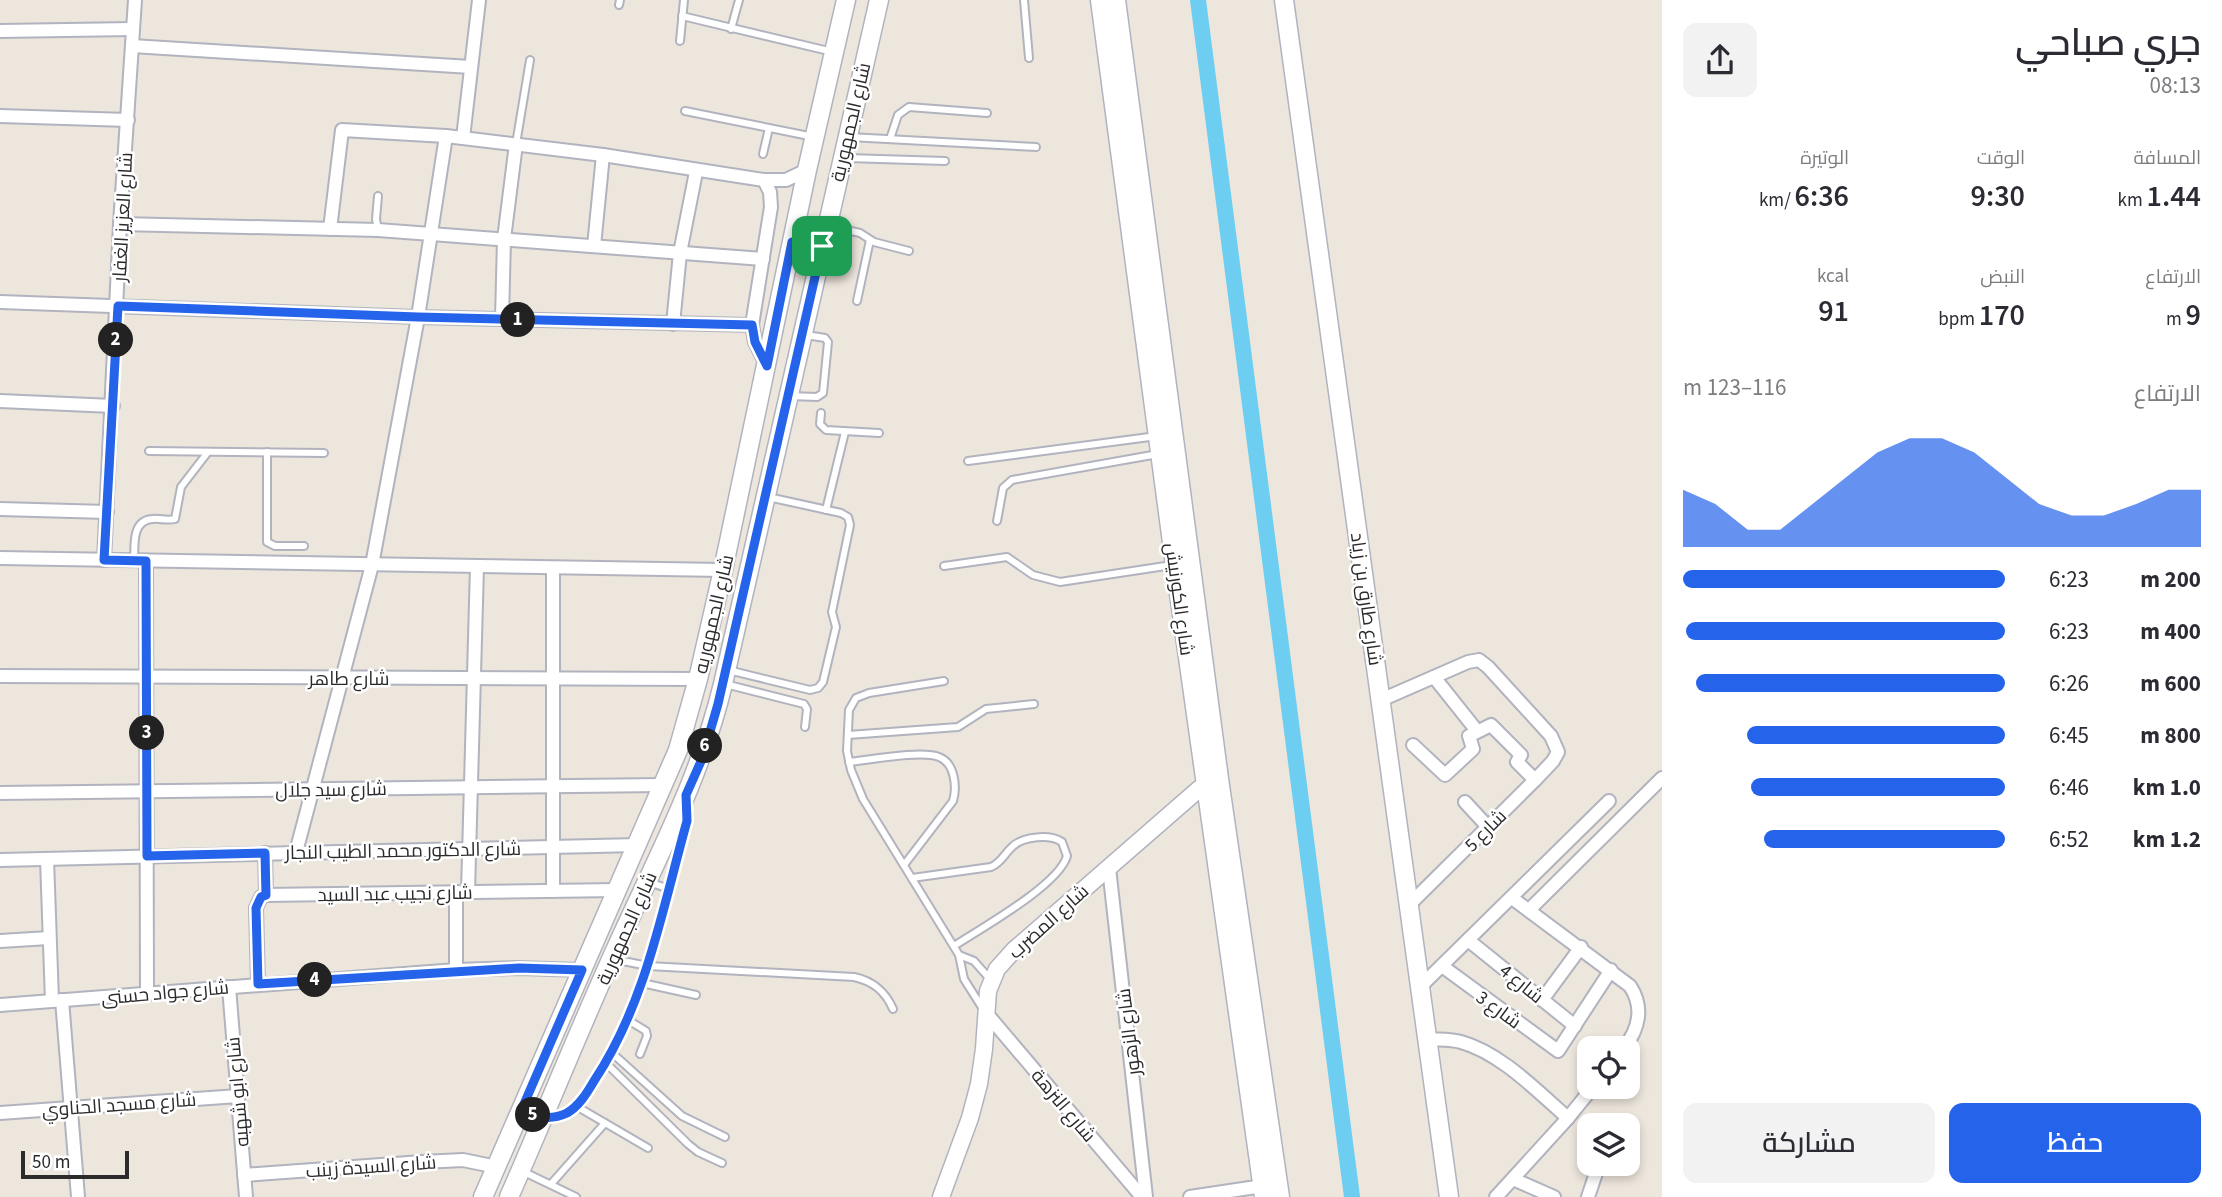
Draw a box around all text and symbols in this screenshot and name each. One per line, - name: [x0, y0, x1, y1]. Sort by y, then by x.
- text: جري صباحي: [2015, 16, 2201, 70]
- button: share: [1683, 23, 1757, 97]
- street label: شارع الجمهورية: [825, 60, 878, 184]
- text: 08:13: [2150, 69, 2201, 102]
- text: الوتيرة: [1800, 145, 1849, 172]
- text: الوقت: [1977, 145, 2025, 172]
- text: المسافة: [2133, 145, 2201, 172]
- street label: شارع العزيز الغفار: [107, 151, 140, 284]
- text: 6:36: [1795, 175, 1849, 218]
- text: 9:30: [1971, 175, 2025, 218]
- text: 1.44: [2147, 175, 2201, 218]
- text: /km: [1759, 187, 1795, 214]
- text: km: [2118, 187, 2147, 214]
- pin: [792, 216, 852, 276]
- icon: arrive: [803, 227, 841, 265]
- text: kcal: [1817, 263, 1849, 290]
- text: النبض: [1980, 264, 2025, 291]
- text: الارتفاع: [2145, 264, 2201, 291]
- text: 91: [1818, 290, 1849, 333]
- text: 170: [1979, 294, 2025, 337]
- text: 9: [2186, 294, 2201, 337]
- pin: 1: [500, 302, 536, 338]
- text: 1: [512, 306, 523, 333]
- text: bpm: [1938, 306, 1979, 333]
- text: m: [2166, 306, 2186, 333]
- pin: 2: [99, 322, 134, 358]
- text: 2: [110, 326, 121, 353]
- text: 116–123 m: [1683, 371, 1786, 404]
- text: الارتفاع: [2134, 377, 2201, 410]
- street label: شارع طارق بن زياد: [1343, 531, 1388, 667]
- street label: شارع الكورنيش: [1157, 541, 1200, 657]
- street label: شارع الجمهوريه: [688, 552, 741, 676]
- text: 6:23: [2049, 563, 2089, 596]
- text: 200 m: [2140, 563, 2201, 596]
- text: 6:23: [2049, 615, 2089, 648]
- text: 400 m: [2140, 615, 2201, 648]
- street label: شارع طاهر: [307, 666, 390, 693]
- text: 6:26: [2049, 667, 2089, 700]
- text: 600 m: [2140, 667, 2201, 700]
- pin: 3: [130, 716, 164, 750]
- text: 3: [141, 719, 152, 746]
- text: 6:45: [2049, 719, 2089, 752]
- text: 800 m: [2140, 719, 2201, 752]
- pin: 6: [688, 728, 722, 764]
- text: 6: [699, 732, 710, 759]
- text: 6:46: [2049, 771, 2089, 804]
- text: 1.0 km: [2133, 771, 2201, 804]
- street label: شارع سيد جلال: [275, 776, 387, 805]
- street label: شارع 5: [1459, 804, 1513, 858]
- text: 6:52: [2049, 823, 2089, 856]
- text: 1.2 km: [2133, 823, 2201, 856]
- street label: شارع الدكتور محمد الطيب النجار: [284, 836, 521, 867]
- street label: شارع الجمهورية: [590, 868, 664, 990]
- street label: شارع المضرب: [1003, 879, 1095, 966]
- street label: شارع نجيب عبد السيد: [317, 880, 473, 909]
- street label: شارع 4: [1493, 958, 1549, 1010]
- pin: 4: [298, 962, 332, 998]
- text: 4: [309, 966, 320, 993]
- street label: شارع جواد حسنى: [100, 974, 230, 1013]
- street label: شارع 3: [1470, 985, 1526, 1036]
- street label: شارع الزهور: [1111, 987, 1148, 1078]
- street label: شارع ابو شهبه: [220, 1036, 257, 1148]
- map controls: [1577, 1036, 1640, 1176]
- button: locate: [1577, 1036, 1640, 1099]
- street label: شارع النزهة: [1024, 1063, 1102, 1148]
- street label: شارع مسجد الحناوي: [41, 1087, 197, 1124]
- pin: 5: [516, 1098, 550, 1132]
- text: 5: [527, 1101, 538, 1128]
- button: مشاركة: [1683, 1103, 1935, 1183]
- button: حفظ: [1949, 1103, 2201, 1183]
- button: layers: [1577, 1113, 1640, 1176]
- scale bar: [21, 1148, 130, 1180]
- text: 50 m: [32, 1149, 70, 1176]
- street label: شارع السيدة زينب: [305, 1149, 437, 1186]

